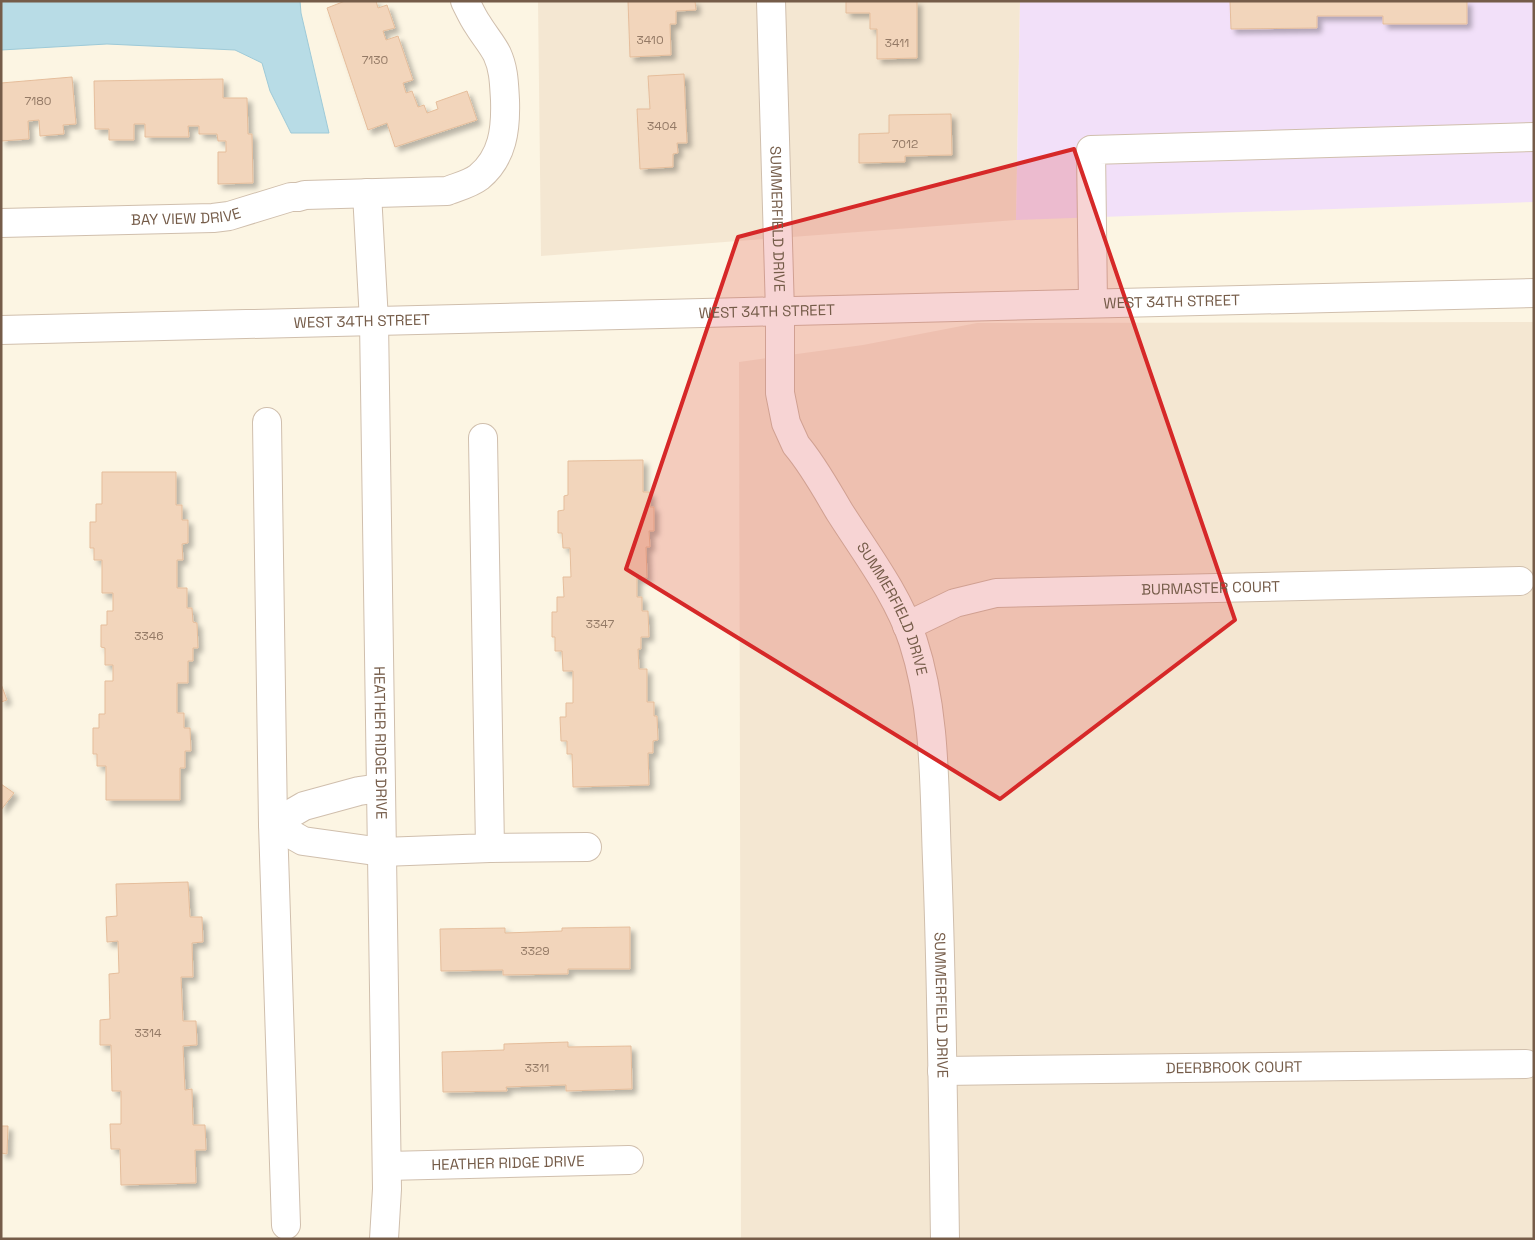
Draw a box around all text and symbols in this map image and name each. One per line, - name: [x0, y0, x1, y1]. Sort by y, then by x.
- house number: 3410: [636, 32, 664, 48]
- house number: 3411: [885, 35, 909, 51]
- house number: 7130: [362, 52, 388, 68]
- house number: 7180: [25, 93, 51, 109]
- house number: 3404: [647, 118, 677, 134]
- house number: 7012: [892, 136, 918, 152]
- street label: SUMMERFIELD DRIVE: [766, 146, 789, 292]
- street label: BAY VIEW DRIVE: [131, 203, 243, 229]
- street label: WEST 34TH STREET: [1103, 290, 1240, 312]
- street label: WEST 34TH STREET: [698, 300, 835, 322]
- street label: WEST 34TH STREET: [293, 310, 430, 332]
- street label: SUMMERFIELD DRIVE: [853, 538, 932, 677]
- street label: BURMASTER COURT: [1141, 576, 1280, 599]
- house number: 3347: [586, 616, 614, 632]
- house number: 3346: [134, 628, 164, 644]
- street label: HEATHER RIDGE DRIVE: [370, 666, 391, 820]
- street label: SUMMERFIELD DRIVE: [930, 932, 953, 1078]
- house number: 3329: [520, 943, 550, 959]
- house number: 3314: [135, 1025, 162, 1041]
- street label: DEERBROOK COURT: [1166, 1057, 1303, 1077]
- house number: 3311: [525, 1060, 549, 1076]
- street label: HEATHER RIDGE DRIVE: [431, 1151, 585, 1174]

